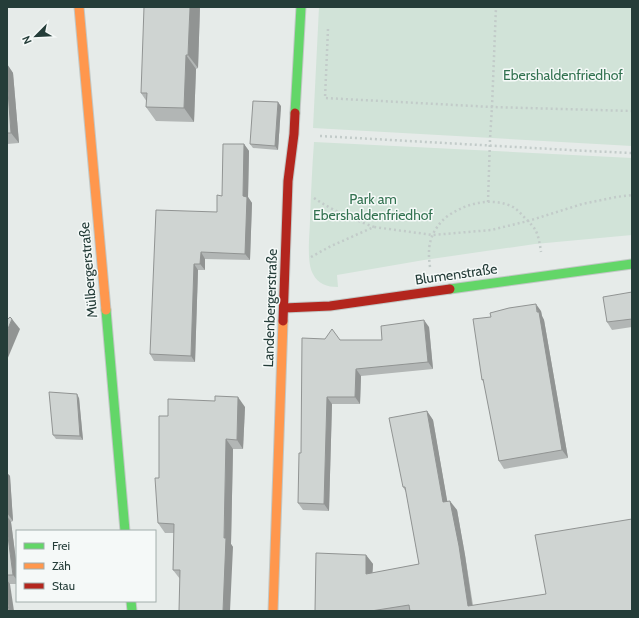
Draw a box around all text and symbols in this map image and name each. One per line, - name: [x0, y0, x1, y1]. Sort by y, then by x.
- north arrow: [16, 16, 56, 56]
- text: N: [19, 34, 35, 46]
- park label: Ebershaldenfriedhof: [503, 66, 623, 84]
- park label: Park am Ebershaldenfriedhof: [313, 190, 433, 224]
- street label: Mülbergerstraße: [75, 221, 101, 319]
- street label: Landenbergerstraße: [259, 248, 281, 368]
- street label: Blumenstraße: [414, 259, 498, 289]
- legend: [16, 530, 156, 602]
- text: Frei: [52, 538, 70, 553]
- text: Zäh: [52, 558, 71, 573]
- text: Stau: [52, 578, 75, 593]

